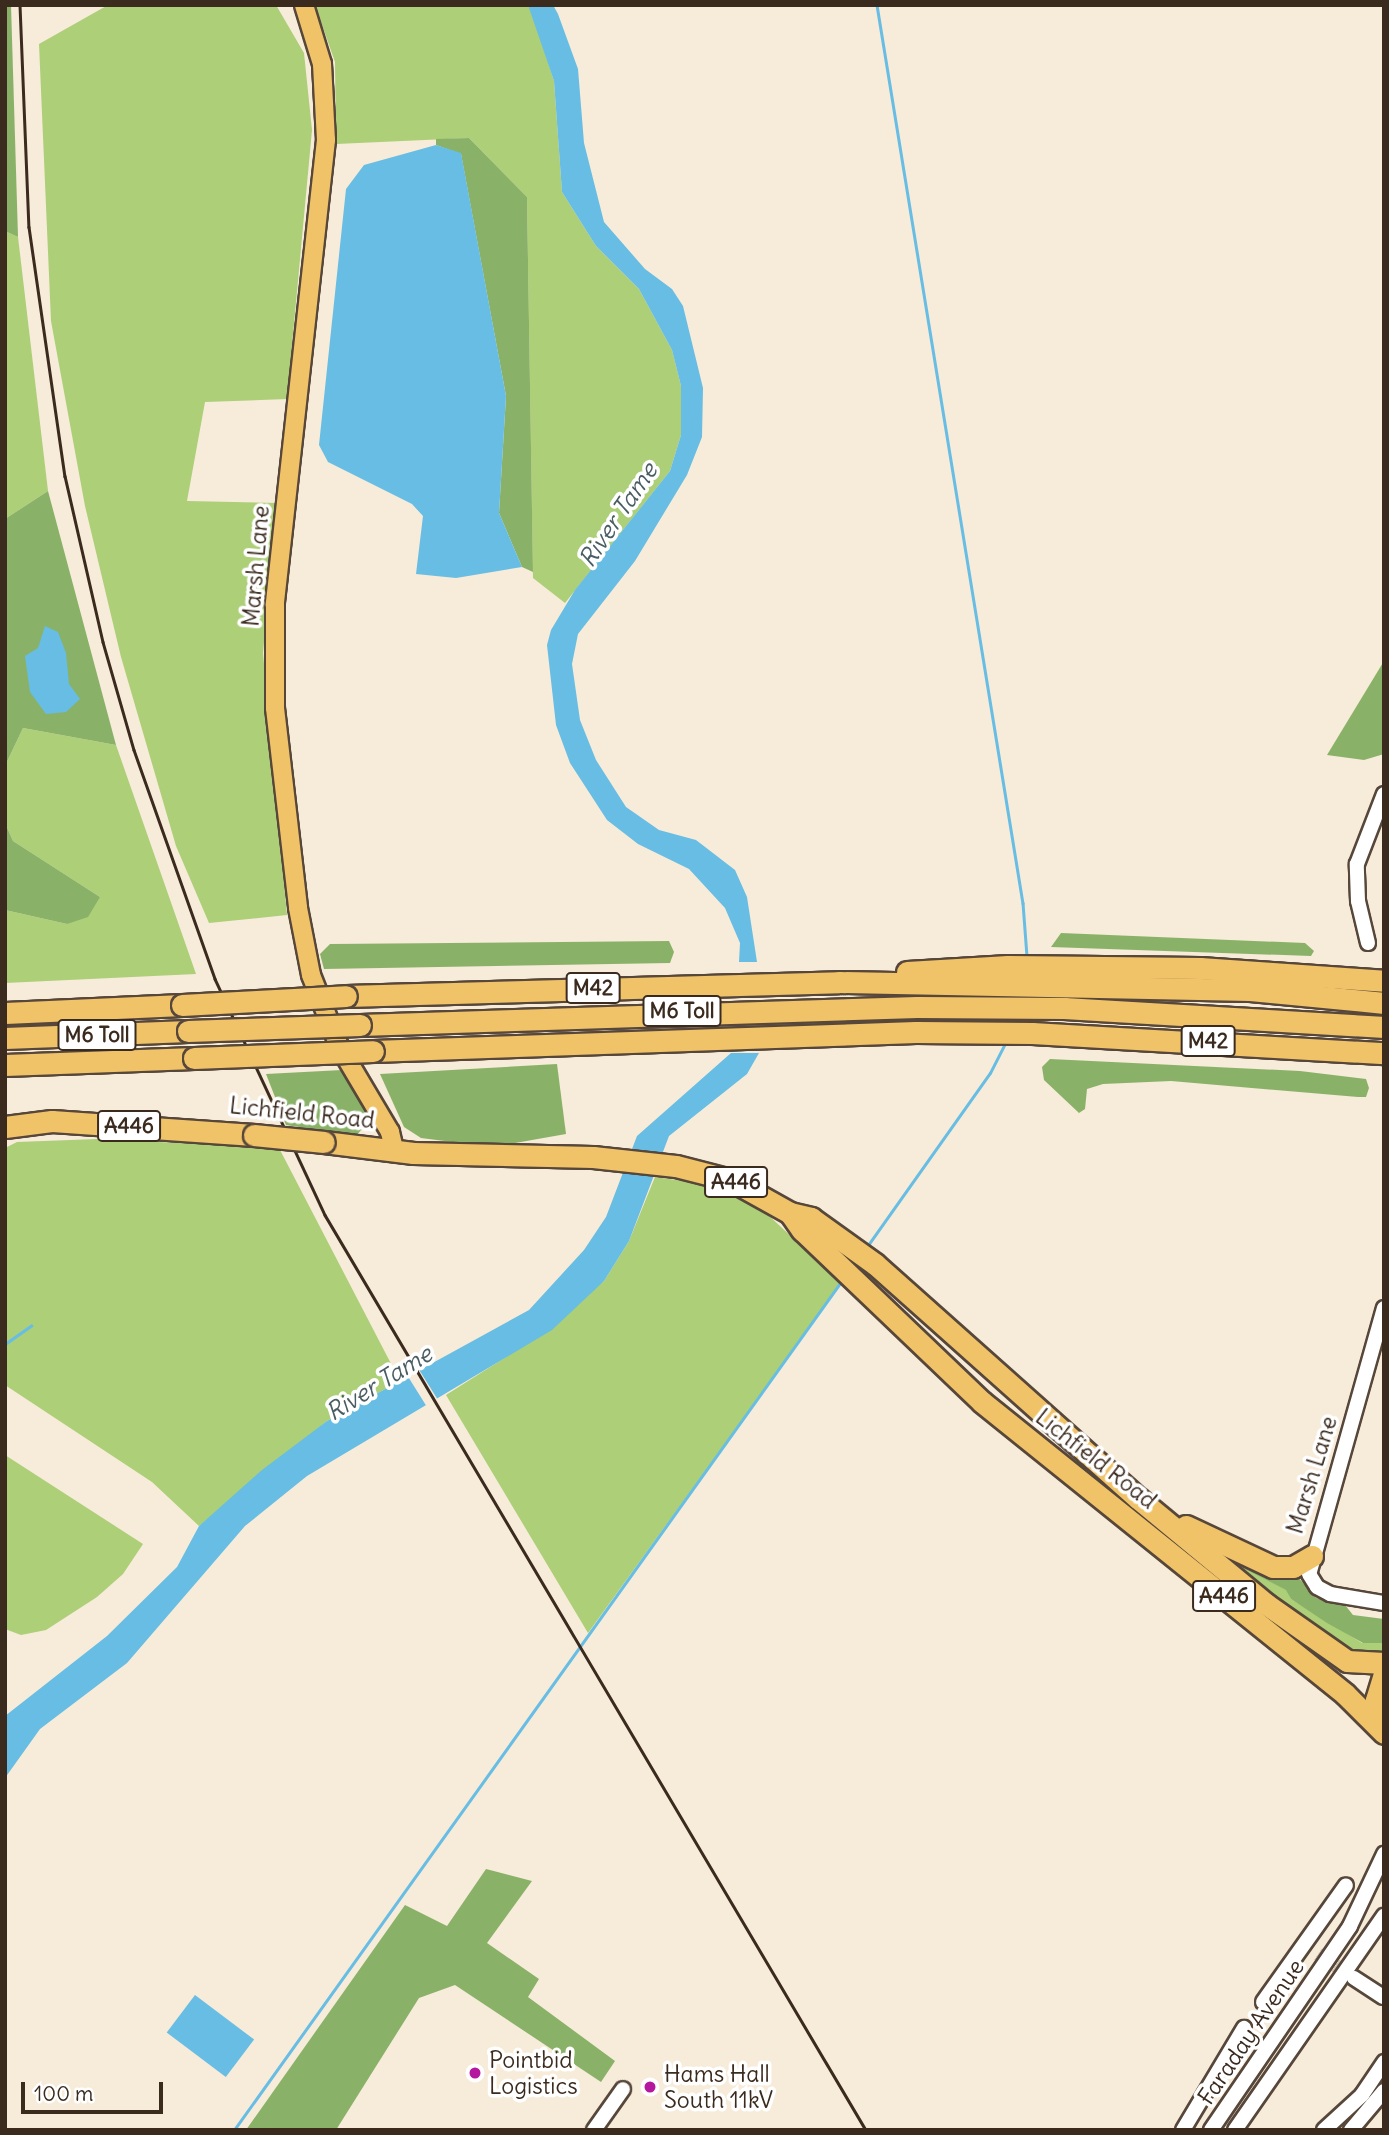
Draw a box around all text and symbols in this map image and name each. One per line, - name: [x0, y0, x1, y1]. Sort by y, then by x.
- water label: River Tame: [573, 457, 663, 573]
- street label: Marsh Lane: [237, 504, 275, 628]
- road number: M42: [565, 970, 621, 1006]
- road number: M6 Toll: [642, 993, 722, 1028]
- road number: M6 Toll: [57, 1018, 137, 1052]
- road number: M42: [1180, 1024, 1236, 1058]
- street label: Lichfield Road: [228, 1092, 376, 1134]
- road number: A446: [96, 1108, 162, 1144]
- road number: A446: [703, 1164, 769, 1200]
- water label: River Tame: [321, 1339, 437, 1427]
- street label: Lichfield Road: [1030, 1403, 1162, 1515]
- street label: Marsh Lane: [1281, 1413, 1343, 1537]
- road number: A446: [1191, 1578, 1257, 1614]
- street label: Faraday Avenue: [1192, 1954, 1310, 2110]
- place label: Pointbid Logistics: [489, 2046, 578, 2100]
- place label: Hams Hall South 11kV: [664, 2060, 773, 2114]
- marker: Pointbid Logistics: [467, 2065, 483, 2081]
- scale bar: [24, 2068, 166, 2112]
- marker: Hams Hall South 11kV: [642, 2079, 658, 2095]
- text: 100 m: [34, 2080, 93, 2107]

